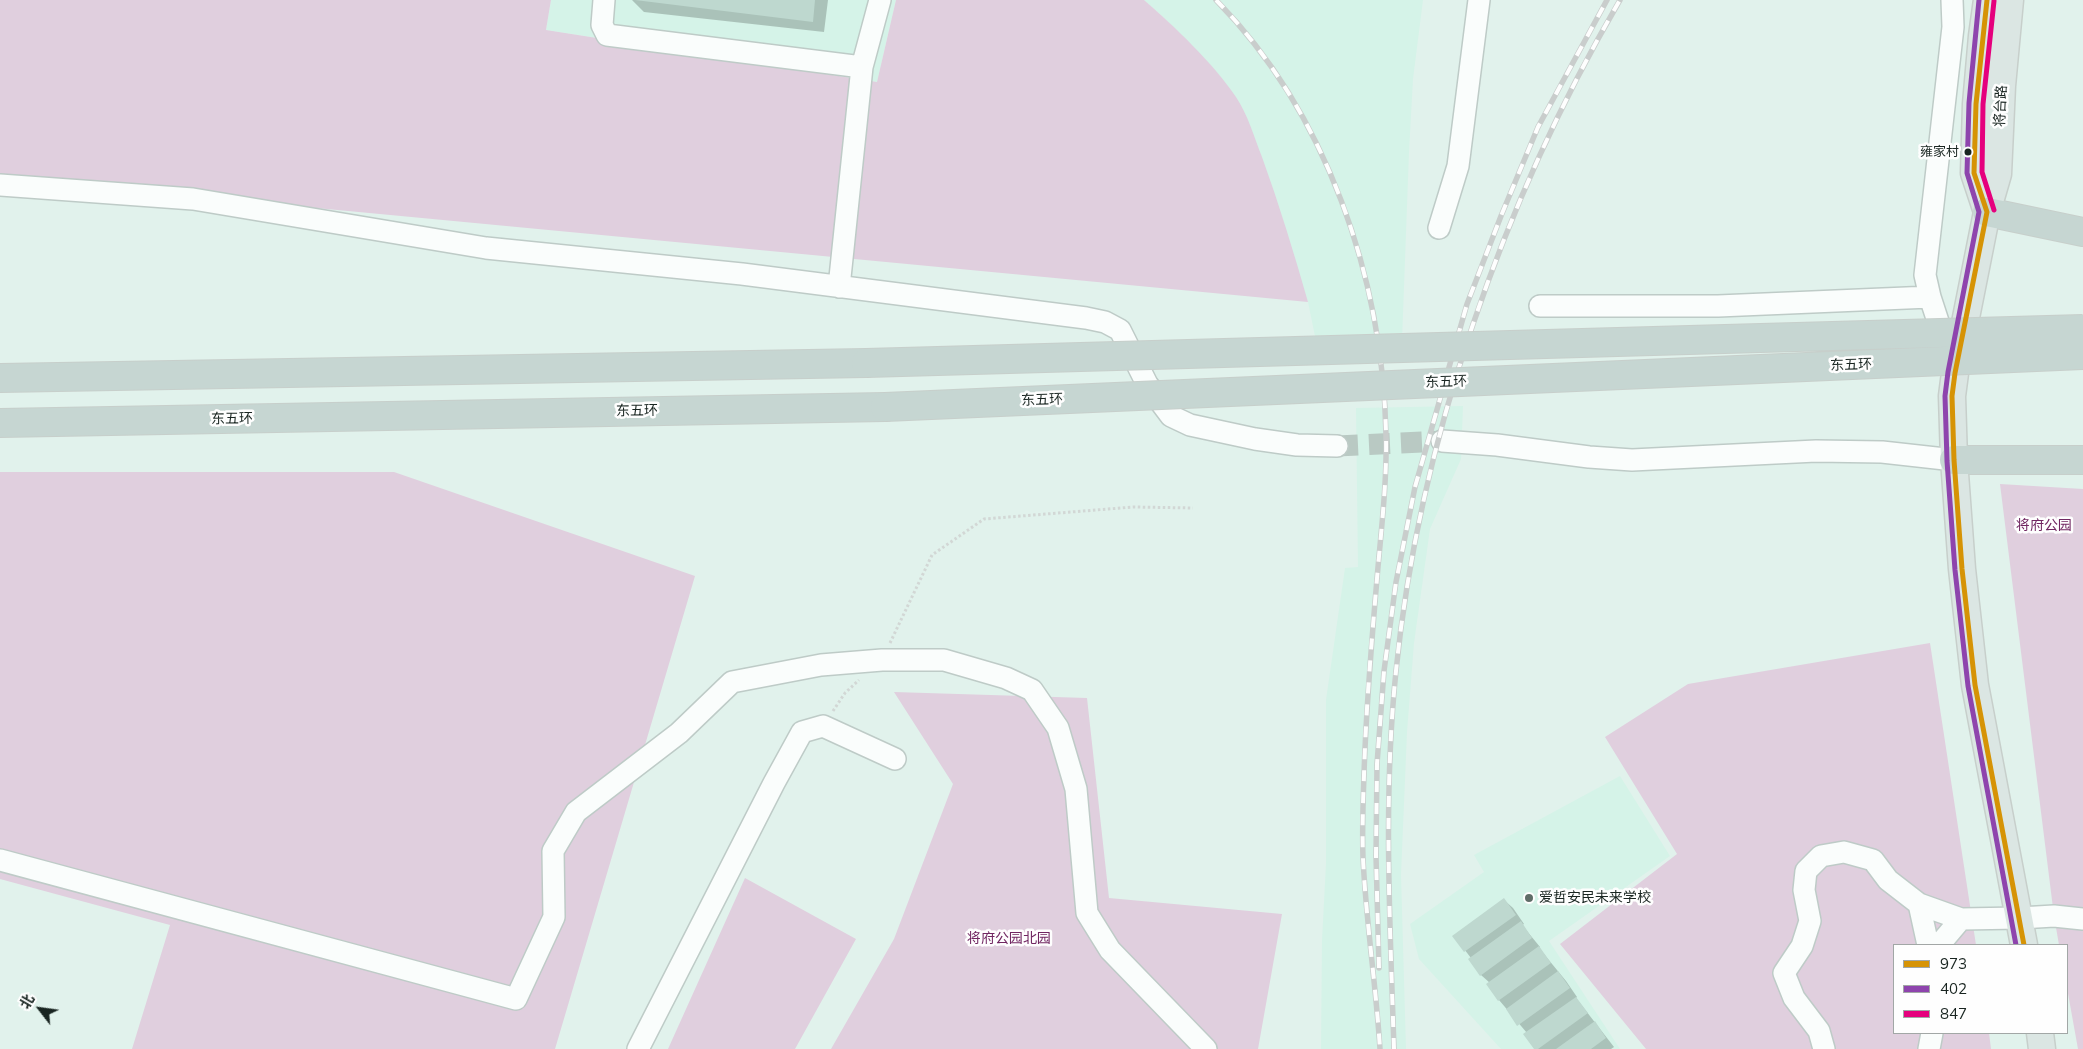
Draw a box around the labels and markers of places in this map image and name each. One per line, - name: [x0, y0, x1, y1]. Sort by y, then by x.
- place label: 雍家村: [1920, 144, 1959, 160]
- marker: 雍家村: [1963, 147, 1973, 157]
- place label: 爱哲安民未来学校: [1539, 890, 1651, 906]
- marker: 爱哲安民未来学校: [1523, 892, 1535, 904]

